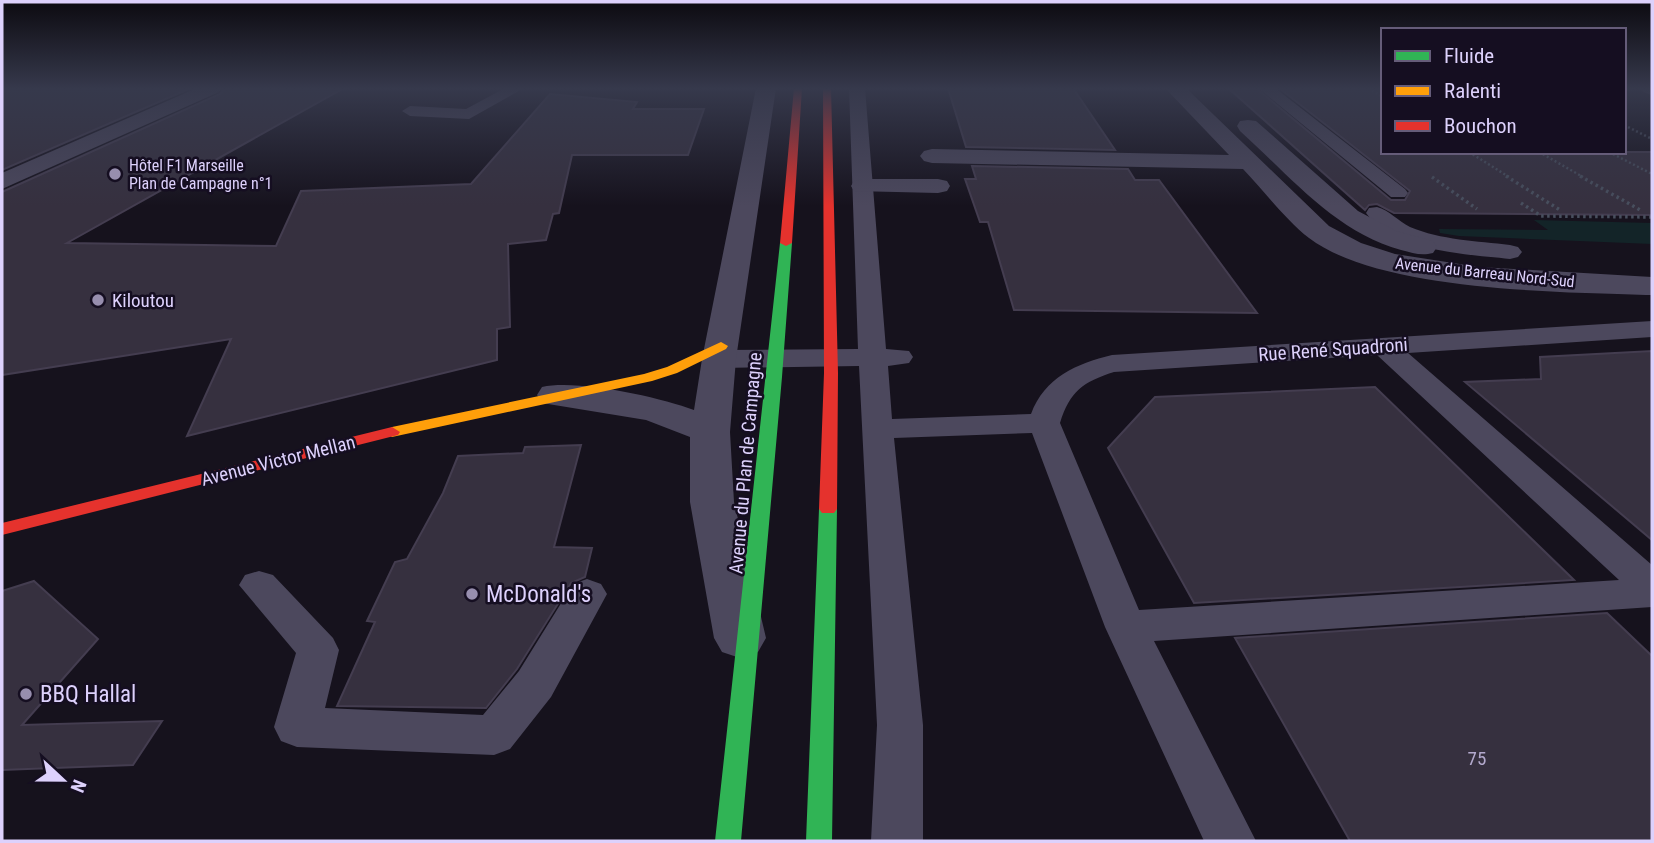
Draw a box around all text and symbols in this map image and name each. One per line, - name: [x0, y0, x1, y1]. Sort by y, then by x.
- legend: [1381, 28, 1626, 154]
- text: Fluide: [1444, 44, 1494, 68]
- text: Ralenti: [1444, 79, 1501, 103]
- text: Bouchon: [1444, 114, 1517, 138]
- place label: Hôtel F1 Marseille Plan de Campagne n°1: [129, 156, 273, 193]
- marker: Hôtel F1 Marseille Plan de Campagne n°1: [107, 166, 123, 182]
- street label: Avenue du Barreau Nord-Sud: [1394, 254, 1576, 291]
- place label: Kiloutou: [112, 289, 174, 312]
- marker: Kiloutou: [90, 292, 106, 308]
- street label: Rue René Squadroni: [1258, 333, 1409, 366]
- street label: Avenue du Plan de Campagne: [724, 351, 767, 575]
- street label: Avenue Victor Mellan: [199, 430, 358, 491]
- place label: McDonald's: [486, 581, 591, 608]
- marker: McDonald's: [464, 586, 480, 602]
- place label: BBQ Hallal: [40, 681, 136, 708]
- marker: BBQ Hallal: [18, 686, 34, 702]
- north arrow: [28, 745, 98, 815]
- house number: 75: [1468, 747, 1486, 770]
- text: N: [65, 776, 91, 796]

